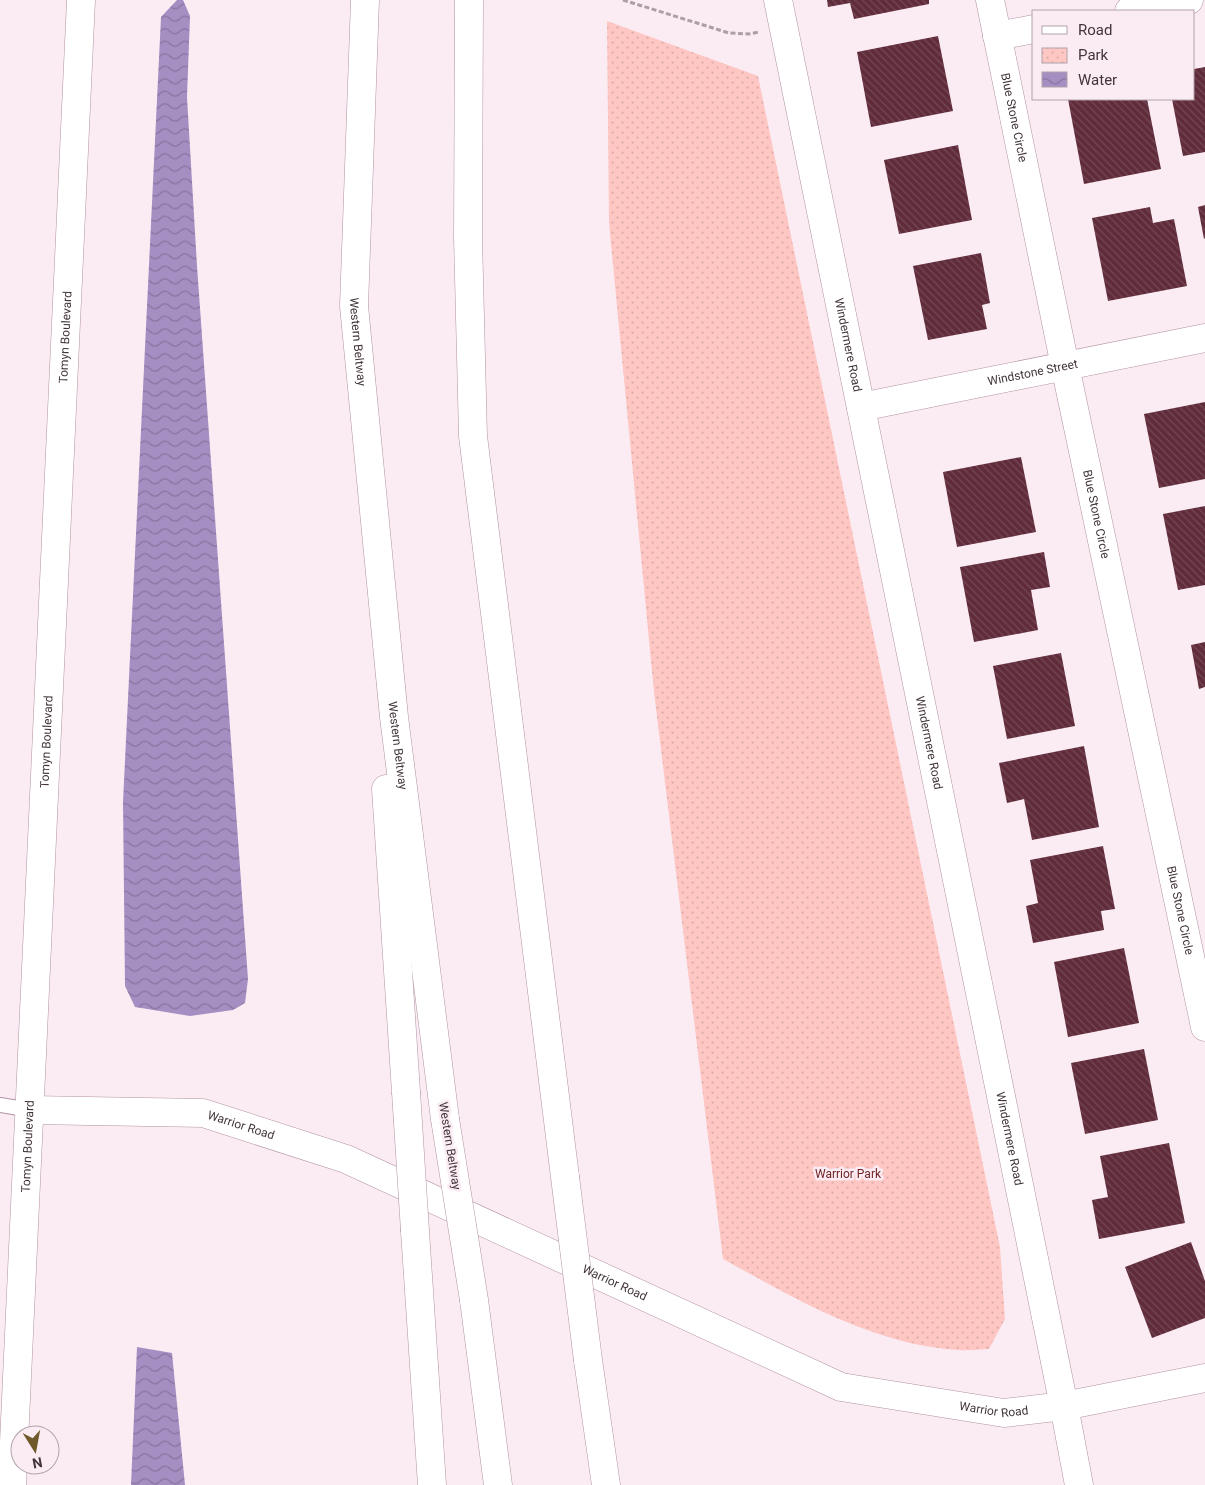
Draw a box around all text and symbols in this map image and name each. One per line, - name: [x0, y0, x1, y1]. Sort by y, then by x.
- legend: [1032, 10, 1195, 100]
- text: Road: [1078, 21, 1112, 39]
- text: Park: [1078, 46, 1109, 64]
- text: Water: [1078, 71, 1117, 89]
- street label: Blue Stone Circle: [998, 72, 1030, 163]
- street label: Tomyn Boulevard: [56, 291, 74, 384]
- street label: Western Beltway: [347, 297, 369, 387]
- street label: Windermere Road: [832, 297, 865, 393]
- street label: Windstone Street: [986, 357, 1079, 388]
- street label: Blue Stone Circle: [1080, 468, 1113, 560]
- street label: Tomyn Boulevard: [37, 695, 56, 788]
- street label: Windermere Road: [913, 695, 945, 791]
- street label: Western Beltway: [386, 701, 410, 791]
- street label: Blue Stone Circle: [1164, 865, 1197, 956]
- street label: Windermere Road: [993, 1091, 1026, 1187]
- street label: Tomyn Boulevard: [19, 1100, 37, 1193]
- street label: Western Beltway: [436, 1101, 464, 1191]
- street label: Warrior Road: [206, 1108, 276, 1143]
- park label: Warrior Park: [815, 1167, 882, 1181]
- street label: Warrior Road: [580, 1262, 649, 1304]
- street label: Warrior Road: [958, 1399, 1029, 1420]
- north arrow: [10, 1425, 60, 1475]
- text: N: [31, 1454, 44, 1472]

